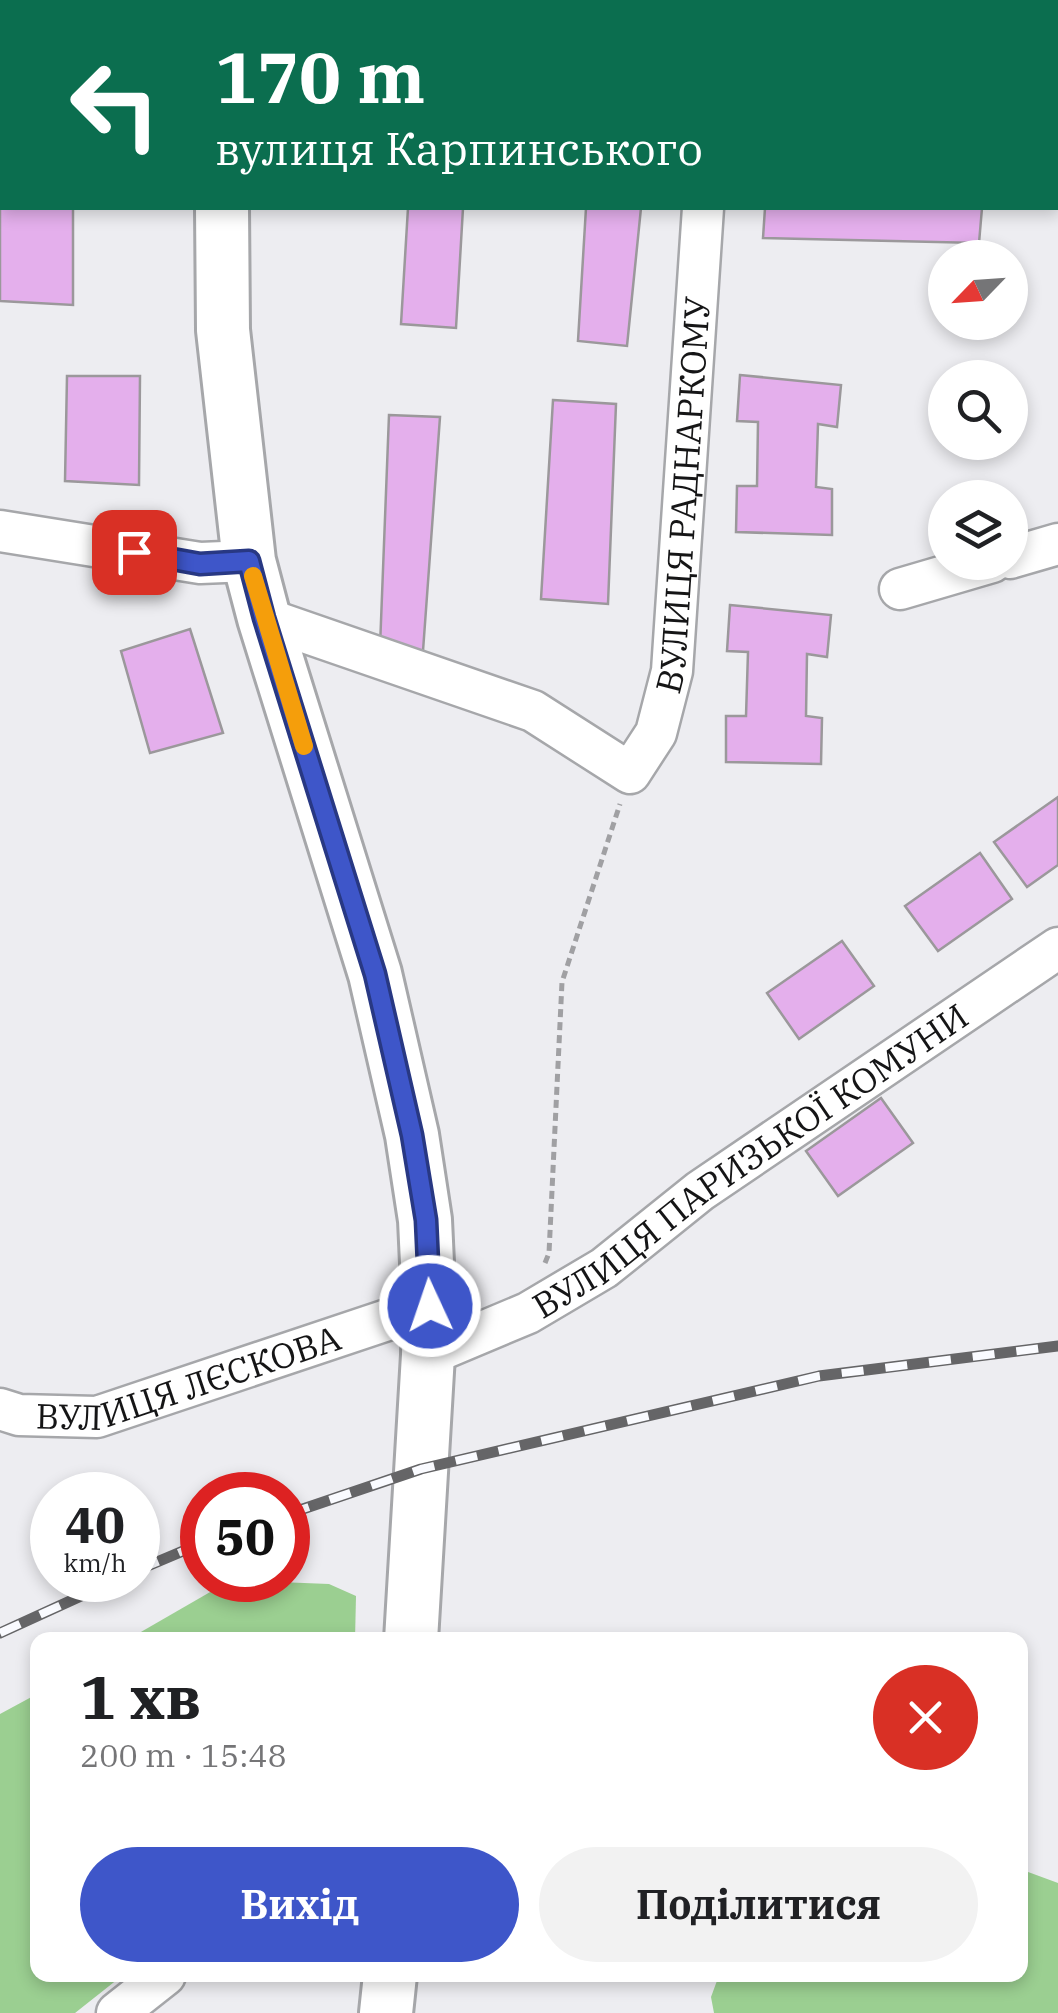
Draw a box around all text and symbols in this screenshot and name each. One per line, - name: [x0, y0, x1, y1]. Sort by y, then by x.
- text: 170 m: [215, 31, 425, 122]
- icon: left: [50, 40, 180, 170]
- text: вулиця Карпинського: [215, 119, 703, 177]
- north arrow: [928, 240, 1028, 340]
- map controls: [928, 240, 1028, 580]
- street label: ВУЛИЦЯ РАДНАРКОМУ: [644, 295, 720, 698]
- button: search: [928, 360, 1028, 460]
- button: layers: [928, 480, 1028, 580]
- pin: [92, 510, 177, 595]
- icon: arrive: [107, 525, 162, 580]
- street label: ВУЛИЦЯ ПАРИЗЬКОЇ КОМУНИ: [524, 993, 977, 1328]
- position arrow: [378, 1254, 482, 1358]
- street label: ВУЛИЦЯ ЛЄСКОВА: [35, 1314, 346, 1440]
- speed limit sign: 50: [180, 1472, 310, 1602]
- text: 40: [65, 1492, 125, 1557]
- text: km/h: [63, 1546, 127, 1579]
- text: 1 хв: [80, 1657, 201, 1736]
- button: close: [873, 1665, 978, 1770]
- text: 200 m · 15:48: [80, 1734, 287, 1776]
- button: Вихід: [80, 1847, 519, 1962]
- button: Поділитися: [539, 1847, 978, 1962]

